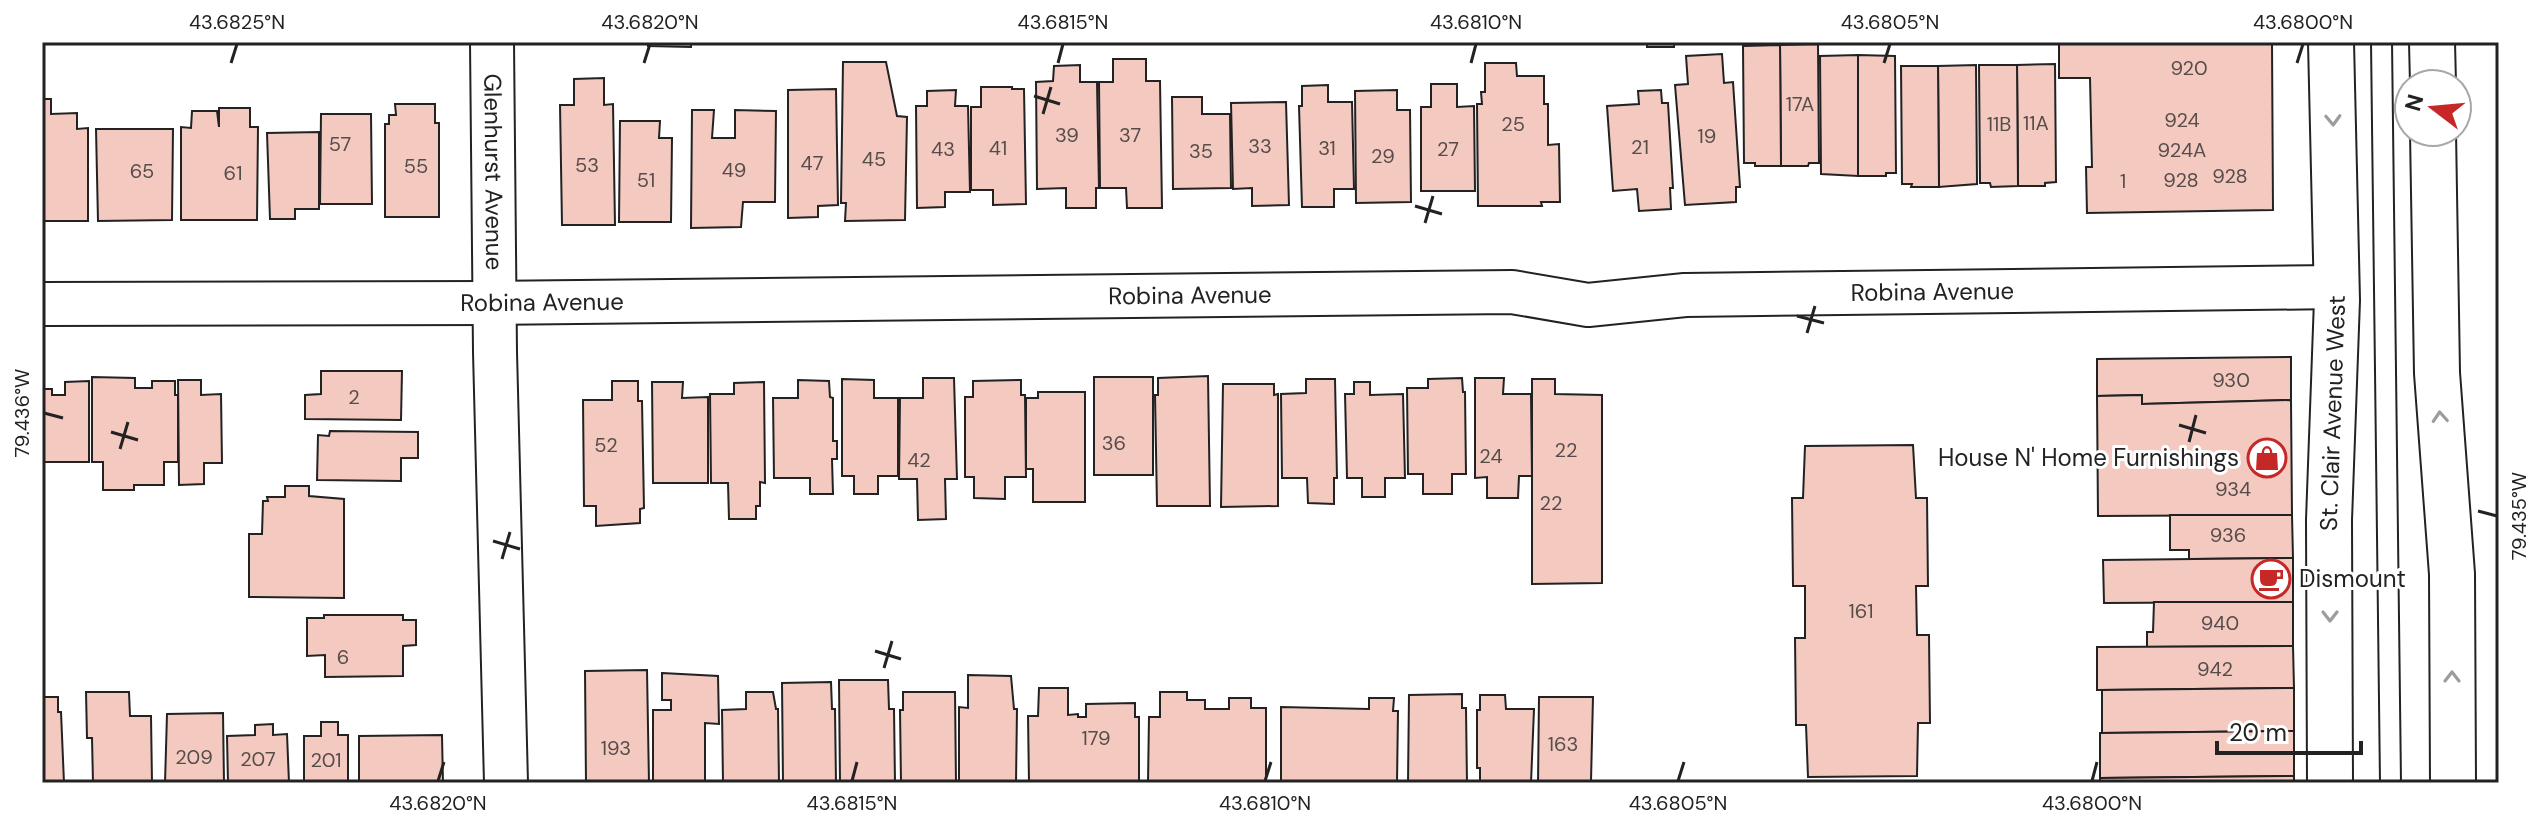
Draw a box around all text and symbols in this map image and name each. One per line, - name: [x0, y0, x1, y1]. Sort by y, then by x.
- text: 43.6825°N: [189, 9, 285, 35]
- text: 43.6820°N: [601, 9, 699, 35]
- text: 43.6815°N: [1018, 9, 1108, 35]
- text: 43.6810°N: [1430, 9, 1522, 35]
- text: 43.6805°N: [1841, 9, 1939, 35]
- text: 43.6800°N: [2253, 9, 2353, 35]
- house number: 920: [2170, 55, 2208, 81]
- north arrow: [2393, 68, 2473, 148]
- street label: Glenhurst Avenue: [477, 74, 510, 270]
- house number: 17A: [1786, 91, 1814, 117]
- text: N: [2398, 91, 2430, 114]
- house number: 924: [2164, 107, 2200, 133]
- house number: 11A: [2023, 110, 2049, 136]
- house number: 25: [1501, 111, 1525, 137]
- house number: 11B: [1987, 111, 2011, 137]
- one-way arrow: [2324, 114, 2342, 127]
- house number: 39: [1055, 122, 1079, 148]
- house number: 37: [1119, 122, 1141, 148]
- house number: 19: [1698, 123, 1716, 149]
- house number: 57: [329, 131, 351, 157]
- house number: 33: [1248, 133, 1272, 159]
- house number: 21: [1631, 134, 1649, 160]
- house number: 41: [989, 135, 1007, 161]
- house number: 31: [1318, 135, 1336, 161]
- house number: 43: [931, 136, 955, 162]
- house number: 27: [1437, 136, 1459, 162]
- house number: 924A: [2158, 137, 2206, 163]
- house number: 35: [1189, 138, 1213, 164]
- house number: 29: [1371, 143, 1395, 169]
- house number: 45: [862, 146, 886, 172]
- house number: 47: [801, 150, 823, 176]
- house number: 53: [575, 152, 599, 178]
- house number: 55: [404, 153, 428, 179]
- house number: 49: [722, 157, 746, 183]
- house number: 65: [130, 158, 154, 184]
- house number: 61: [224, 160, 242, 186]
- house number: 928: [2212, 163, 2248, 189]
- house number: 51: [637, 167, 655, 193]
- house number: 928: [2163, 167, 2199, 193]
- house number: 1: [2120, 168, 2126, 194]
- street label: Robina Avenue: [1850, 275, 2014, 308]
- street label: Robina Avenue: [1108, 279, 1272, 311]
- street label: Robina Avenue: [460, 286, 624, 318]
- street label: St. Clair Avenue West: [2313, 295, 2352, 531]
- house number: 930: [2212, 367, 2250, 393]
- text: 79.436°W: [9, 369, 35, 457]
- house number: 2: [348, 384, 360, 410]
- one-way arrow: [2432, 410, 2449, 423]
- house number: 36: [1102, 430, 1126, 456]
- house number: 52: [594, 432, 618, 458]
- house number: 22: [1554, 437, 1578, 463]
- shop icon: House N' Home Furnishings: [2246, 437, 2288, 479]
- place label: House N' Home Furnishings: [1938, 442, 2239, 473]
- house number: 24: [1479, 443, 1503, 469]
- house number: 42: [907, 447, 931, 473]
- text: 79.435°W: [2506, 472, 2532, 560]
- house number: 934: [2215, 476, 2251, 502]
- house number: 22: [1539, 490, 1563, 516]
- house number: 936: [2210, 522, 2246, 548]
- cafe icon: Dismount: [2250, 558, 2292, 600]
- place label: Dismount: [2299, 563, 2406, 594]
- house number: 161: [1848, 598, 1874, 624]
- house number: 940: [2201, 610, 2239, 636]
- one-way arrow: [2321, 610, 2338, 623]
- house number: 6: [337, 644, 349, 670]
- house number: 942: [2197, 656, 2233, 682]
- one-way arrow: [2444, 670, 2461, 683]
- scale bar: [2217, 705, 2361, 755]
- text: 20 m: [2229, 717, 2287, 748]
- house number: 179: [1082, 725, 1110, 751]
- house number: 163: [1548, 731, 1578, 757]
- house number: 193: [601, 735, 631, 761]
- house number: 209: [175, 744, 213, 770]
- house number: 207: [240, 746, 276, 772]
- house number: 201: [310, 747, 342, 773]
- text: 43.6820°N: [389, 790, 487, 816]
- text: 43.6815°N: [807, 790, 897, 816]
- text: 43.6810°N: [1219, 790, 1311, 816]
- text: 43.6805°N: [1629, 790, 1727, 816]
- text: 43.6800°N: [2042, 790, 2142, 816]

